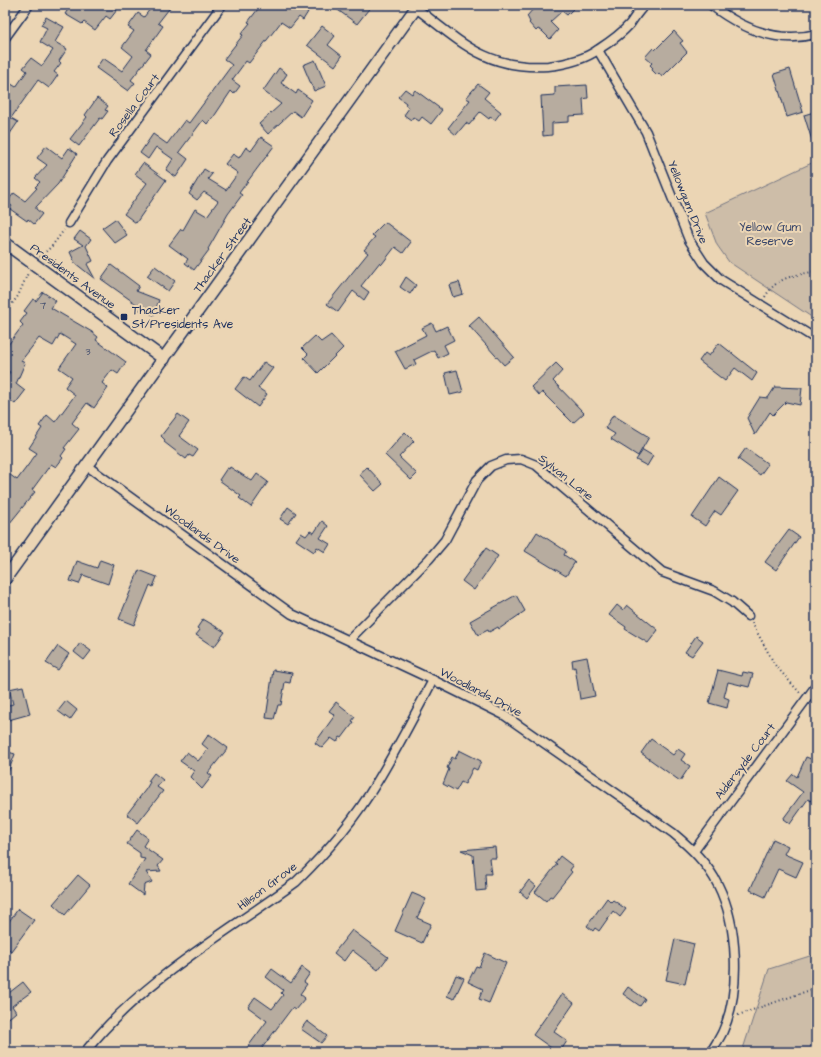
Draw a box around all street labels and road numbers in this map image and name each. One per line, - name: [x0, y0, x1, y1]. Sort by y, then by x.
- street label: Rosella Court: [105, 70, 164, 140]
- street label: Yellowgum Drive: [662, 158, 712, 247]
- street label: Thacker Street: [189, 214, 256, 296]
- street label: Presidents Avenue: [26, 240, 119, 314]
- street label: Sylvan Lane: [534, 450, 597, 506]
- street label: Woodlands Drive: [160, 501, 244, 568]
- street label: Woodlands Drive: [437, 664, 525, 722]
- street label: Aldersyde Court: [711, 719, 781, 804]
- street label: Hillson Grove: [234, 858, 301, 915]

